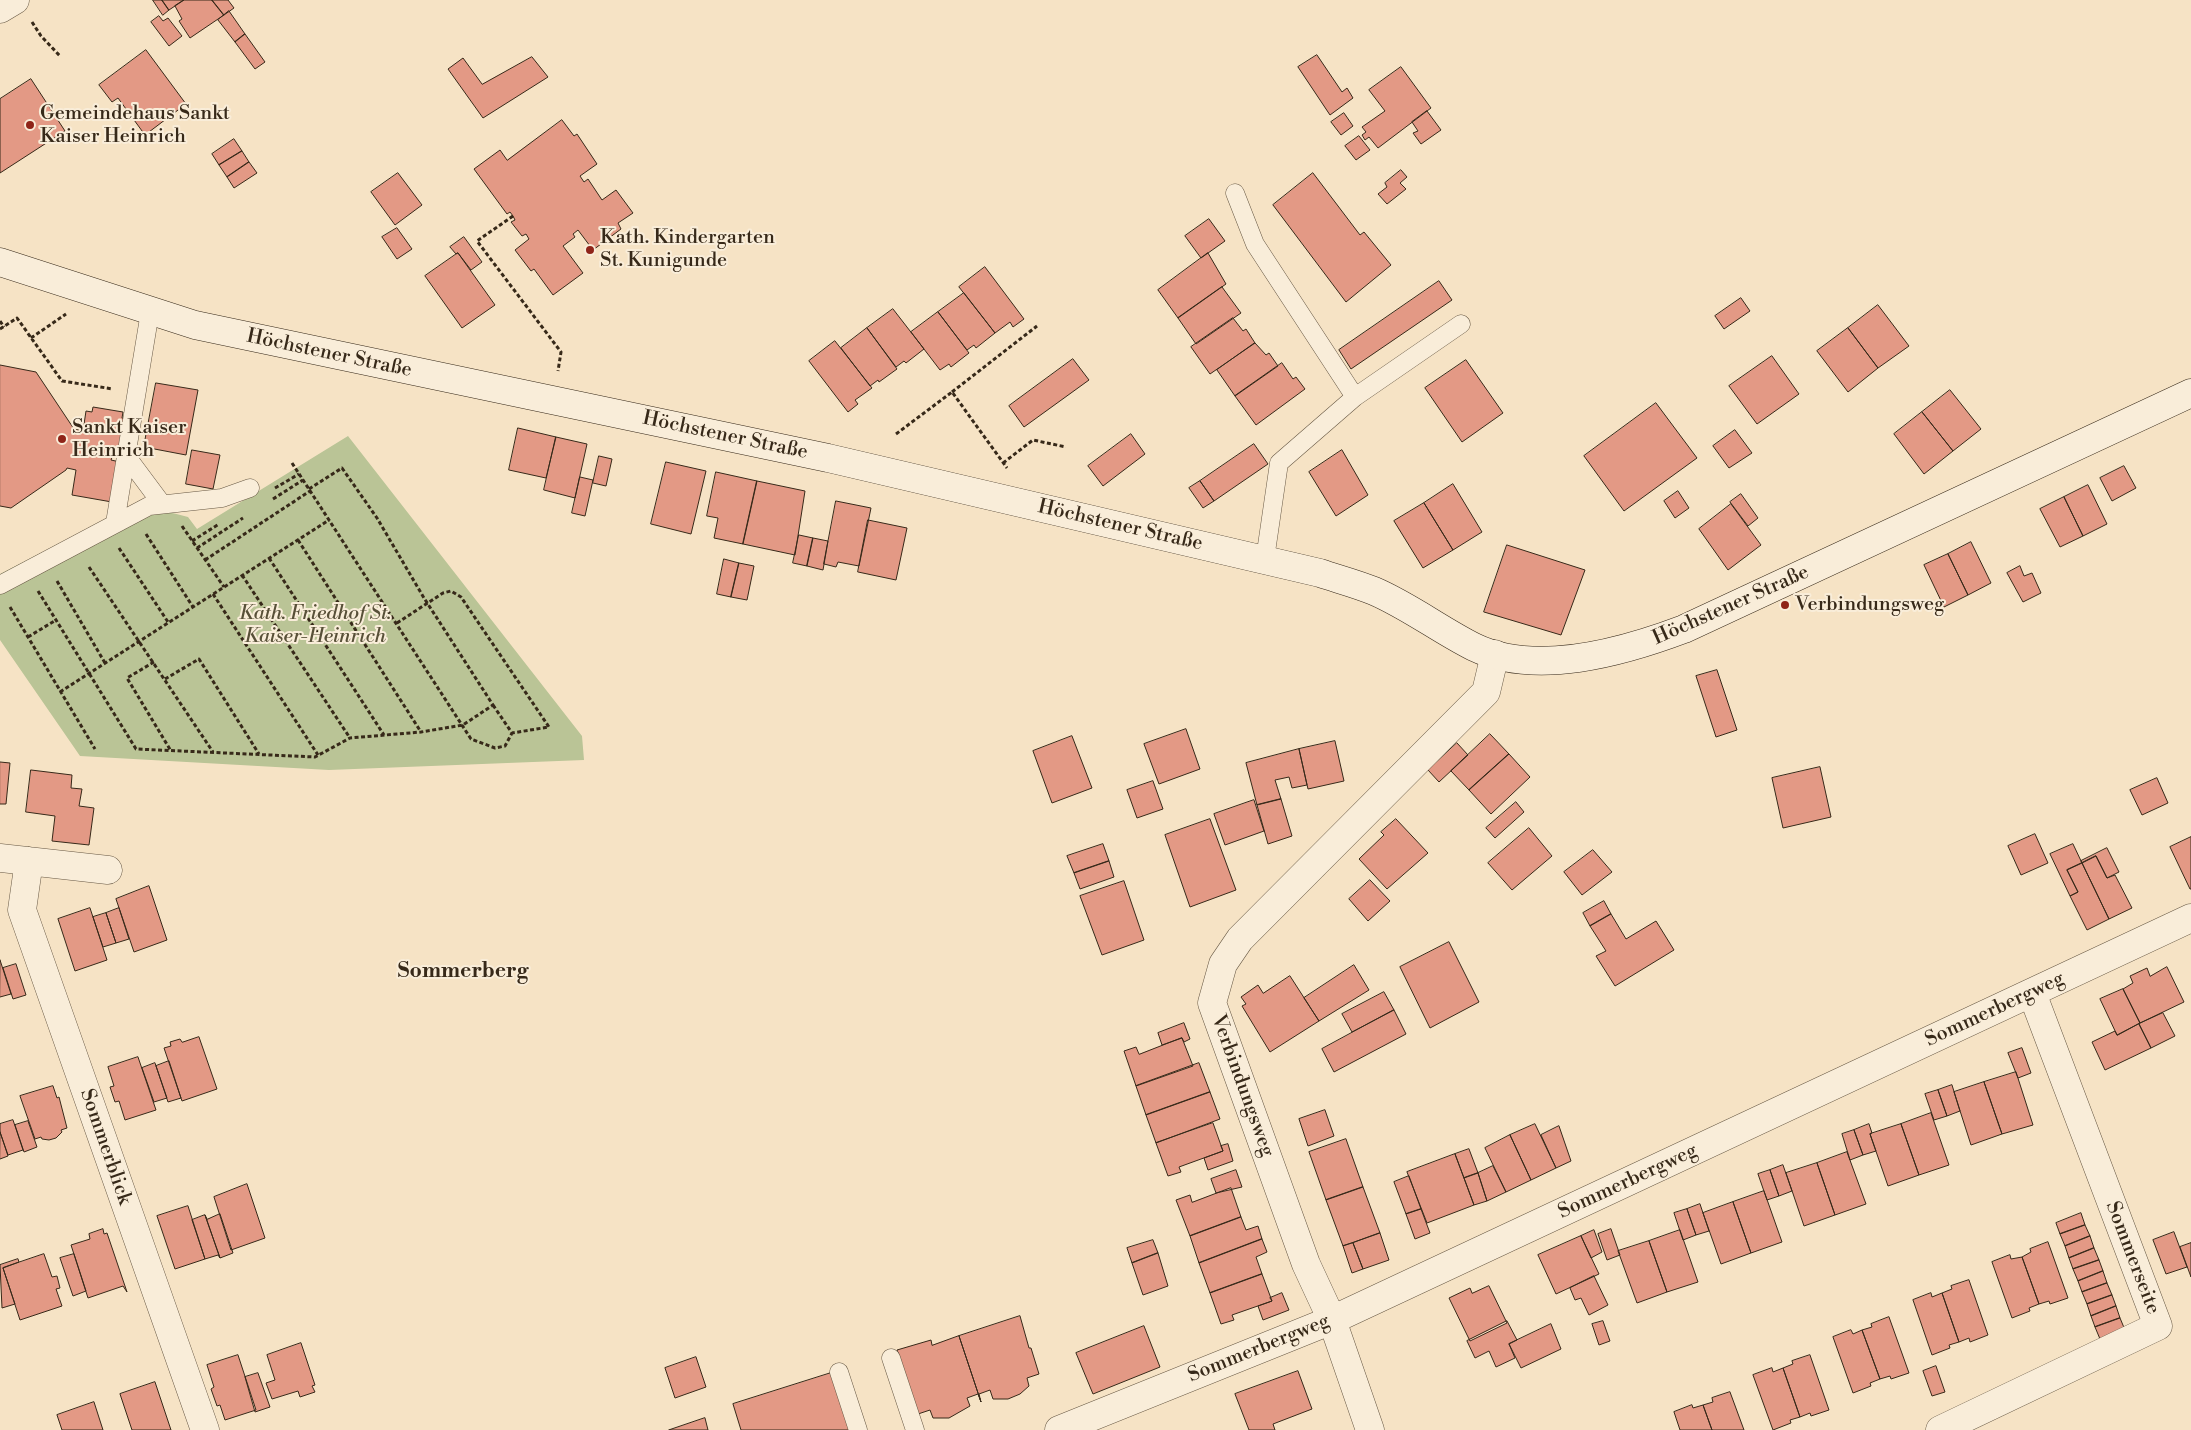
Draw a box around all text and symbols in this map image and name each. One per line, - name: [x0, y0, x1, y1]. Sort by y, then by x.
- place label: Gemeindehaus Sankt Kaiser Heinrich: [40, 102, 230, 149]
- marker: Gemeindehaus Sankt Kaiser Heinrich: [24, 119, 36, 131]
- place label: Kath. Kindergarten St. Kunigunde: [600, 226, 775, 273]
- marker: Kath. Kindergarten St. Kunigunde: [584, 244, 596, 256]
- street label: Höchstener Straße: [244, 325, 414, 383]
- street label: Höchstener Straße: [640, 407, 810, 465]
- place label: Sankt Kaiser Heinrich: [72, 416, 187, 463]
- marker: Sankt Kaiser Heinrich: [56, 433, 68, 445]
- street label: Höchstener Straße: [1035, 495, 1205, 557]
- street label: Höchstener Straße: [1649, 561, 1813, 651]
- place label: Verbindungsweg: [1795, 593, 1944, 617]
- marker: Verbindungsweg: [1779, 599, 1791, 611]
- park label: Kath. Friedhof St. Kaiser-Heinrich: [239, 602, 391, 649]
- district label: Sommerberg: [398, 959, 528, 985]
- street label: Sommerbergweg: [1922, 967, 2068, 1053]
- street label: Verbindungsweg: [1205, 1012, 1279, 1160]
- street label: Sommerblick: [74, 1086, 136, 1208]
- street label: Sommerbergweg: [1555, 1139, 1701, 1225]
- street label: Sommerseite: [2100, 1198, 2164, 1318]
- street label: Sommerbergweg: [1185, 1310, 1333, 1388]

